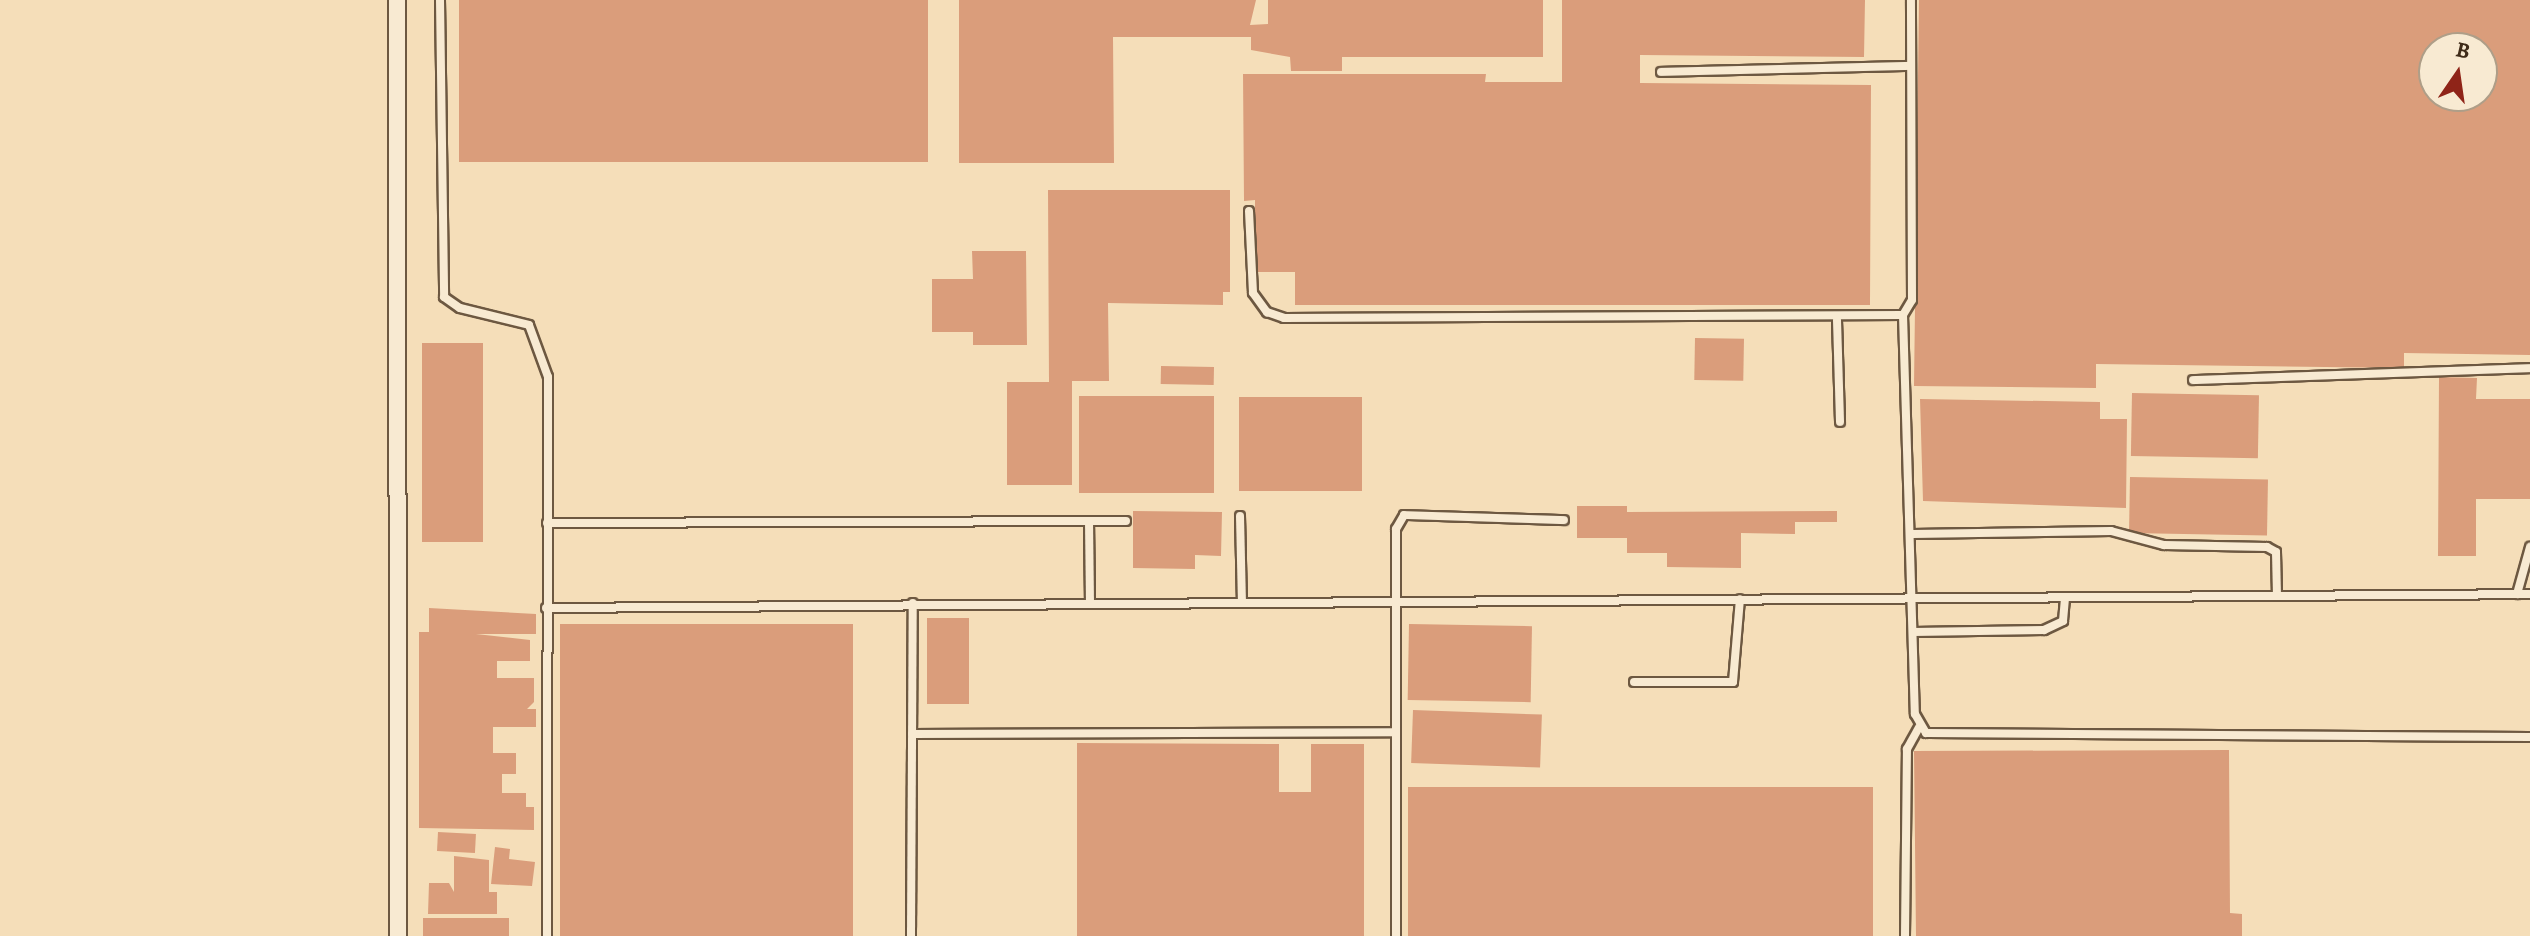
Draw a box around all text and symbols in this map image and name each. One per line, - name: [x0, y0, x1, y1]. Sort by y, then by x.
- north arrow: [2418, 32, 2498, 112]
- text: B: [2453, 34, 2473, 67]

